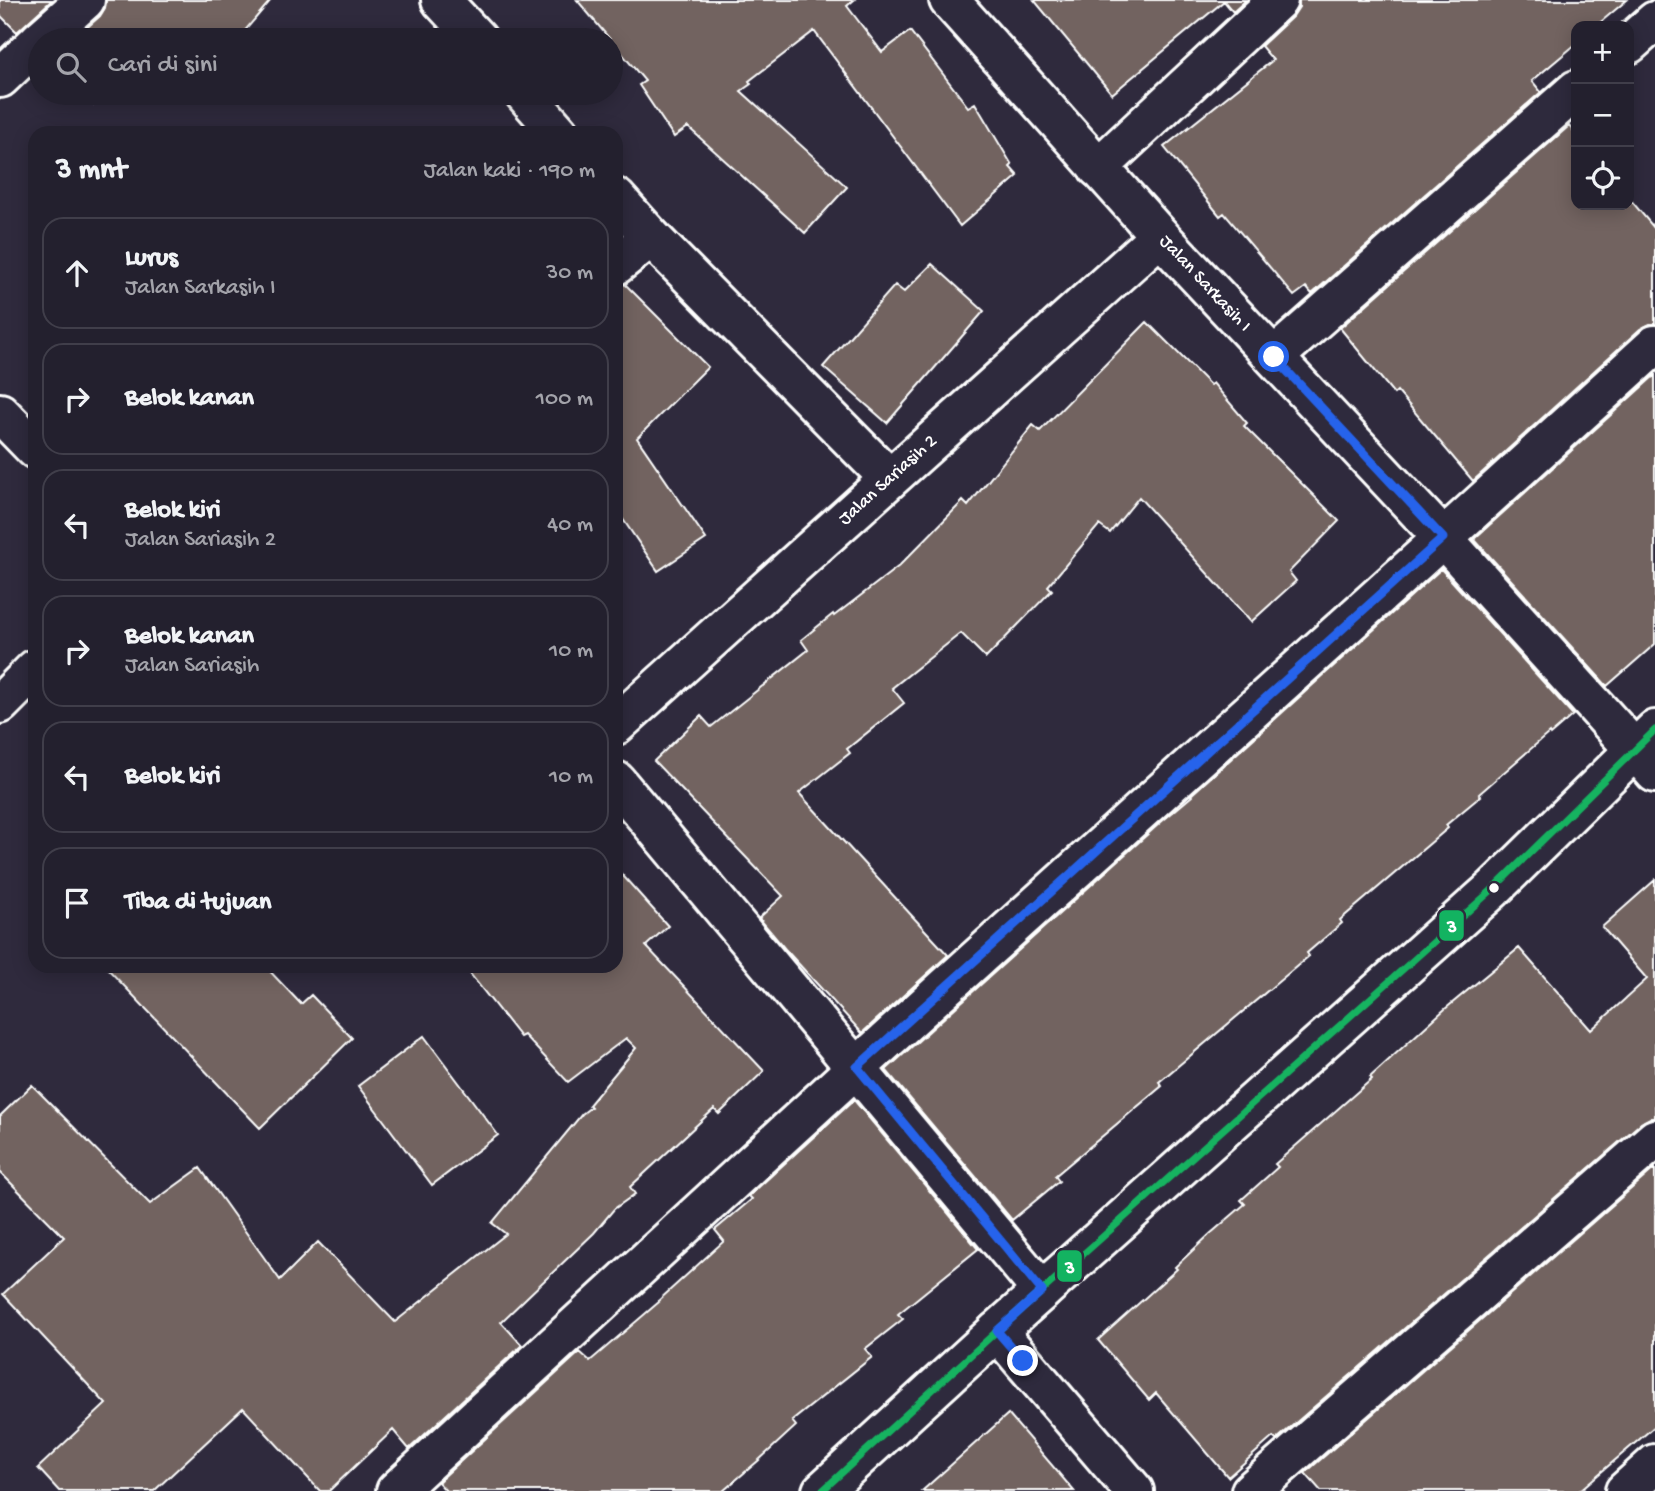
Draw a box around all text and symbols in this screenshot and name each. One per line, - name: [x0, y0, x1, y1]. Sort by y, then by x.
- map controls: [1571, 21, 1634, 210]
- button: +: [1571, 21, 1634, 84]
- search box: [28, 28, 623, 105]
- icon: search: [52, 48, 90, 86]
- text: Cari di sini: [108, 51, 218, 82]
- button: −: [1571, 84, 1634, 147]
- button: locate: [1571, 147, 1634, 210]
- text: 3 mnt: [56, 154, 126, 189]
- text: Jalan kaki · 190 m: [424, 158, 595, 185]
- street label: Jalan Sarkasih I: [1154, 230, 1256, 337]
- text: Lurus: [125, 244, 178, 275]
- icon: ahead: [58, 254, 96, 292]
- text: 30 m: [546, 260, 593, 287]
- text: Jalan Sarkasih I: [125, 275, 276, 302]
- route start: [1258, 341, 1289, 372]
- icon: right: [58, 380, 96, 418]
- text: Belok kanan: [125, 384, 254, 415]
- text: 100 m: [536, 386, 593, 413]
- street label: Jalan Sariasih 2: [834, 430, 942, 531]
- text: Belok kiri: [125, 496, 221, 527]
- icon: left: [58, 506, 96, 544]
- text: 40 m: [547, 512, 593, 539]
- text: Jalan Sariasih 2: [125, 527, 276, 554]
- text: Belok kanan: [125, 622, 254, 653]
- icon: right: [58, 632, 96, 670]
- text: 10 m: [549, 638, 593, 665]
- text: Jalan Sariasih: [125, 653, 259, 680]
- icon: left: [58, 758, 96, 796]
- text: Belok kiri: [125, 762, 221, 793]
- text: 10 m: [549, 764, 593, 791]
- unlabelled marker: [1487, 881, 1501, 895]
- icon: arrive: [58, 884, 96, 922]
- text: Tiba di tujuan: [125, 888, 271, 919]
- line badge: 3: [1438, 909, 1465, 942]
- text: 3: [1446, 917, 1457, 940]
- line badge: 3: [1056, 1249, 1083, 1283]
- text: 3: [1064, 1258, 1075, 1281]
- route end: [1007, 1345, 1038, 1376]

